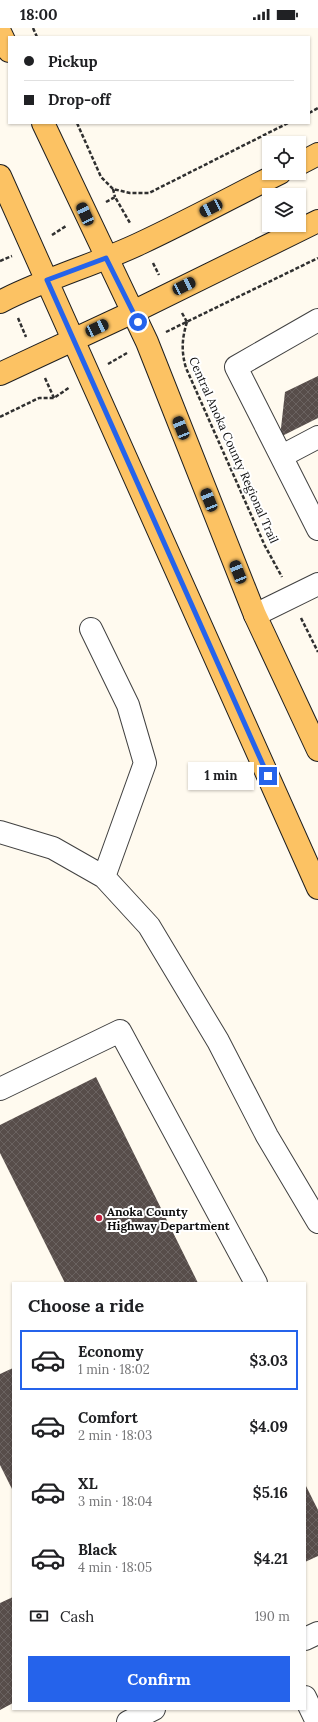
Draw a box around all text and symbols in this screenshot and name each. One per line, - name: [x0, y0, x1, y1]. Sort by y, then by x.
- text: 18:00: [20, 5, 58, 24]
- text: Pickup: [48, 52, 97, 71]
- text: Drop-off: [48, 90, 110, 109]
- map controls: [262, 136, 306, 232]
- button: locate: [262, 136, 306, 180]
- button: layers: [262, 188, 306, 232]
- car: [198, 197, 224, 219]
- car: [74, 201, 96, 227]
- car: [171, 275, 197, 297]
- route start: [129, 313, 147, 331]
- car: [84, 317, 110, 339]
- street label: Central Anoka County Regional Trail: [186, 354, 282, 546]
- car: [171, 415, 191, 441]
- car: [199, 487, 219, 513]
- car: [228, 559, 248, 585]
- callout: 1 min: [188, 762, 254, 790]
- text: 1 min: [204, 767, 238, 784]
- route end: [259, 767, 277, 785]
- place label: Anoka County Highway Department: [107, 1204, 231, 1233]
- marker: Anoka County Highway Department: [94, 1213, 104, 1223]
- text: Choose a ride: [28, 1294, 144, 1317]
- icon: car: [30, 1342, 66, 1378]
- text: Economy: [78, 1342, 143, 1361]
- text: $3.03: [250, 1351, 288, 1370]
- text: 1 min · 18:02: [78, 1361, 150, 1378]
- icon: car: [30, 1408, 66, 1444]
- text: Comfort: [78, 1408, 138, 1427]
- text: $4.09: [250, 1417, 288, 1436]
- text: 2 min · 18:03: [78, 1427, 152, 1444]
- icon: car: [30, 1474, 66, 1510]
- text: XL: [78, 1474, 98, 1493]
- text: $5.16: [253, 1483, 288, 1502]
- text: 3 min · 18:04: [78, 1493, 152, 1510]
- icon: car: [30, 1540, 66, 1576]
- text: Black: [78, 1540, 117, 1559]
- text: $4.21: [253, 1549, 288, 1568]
- text: 4 min · 18:05: [78, 1559, 152, 1576]
- icon: cash: [28, 1605, 50, 1627]
- text: Cash: [60, 1607, 94, 1626]
- text: 190 m: [255, 1608, 290, 1625]
- button: Confirm: [28, 1656, 290, 1702]

